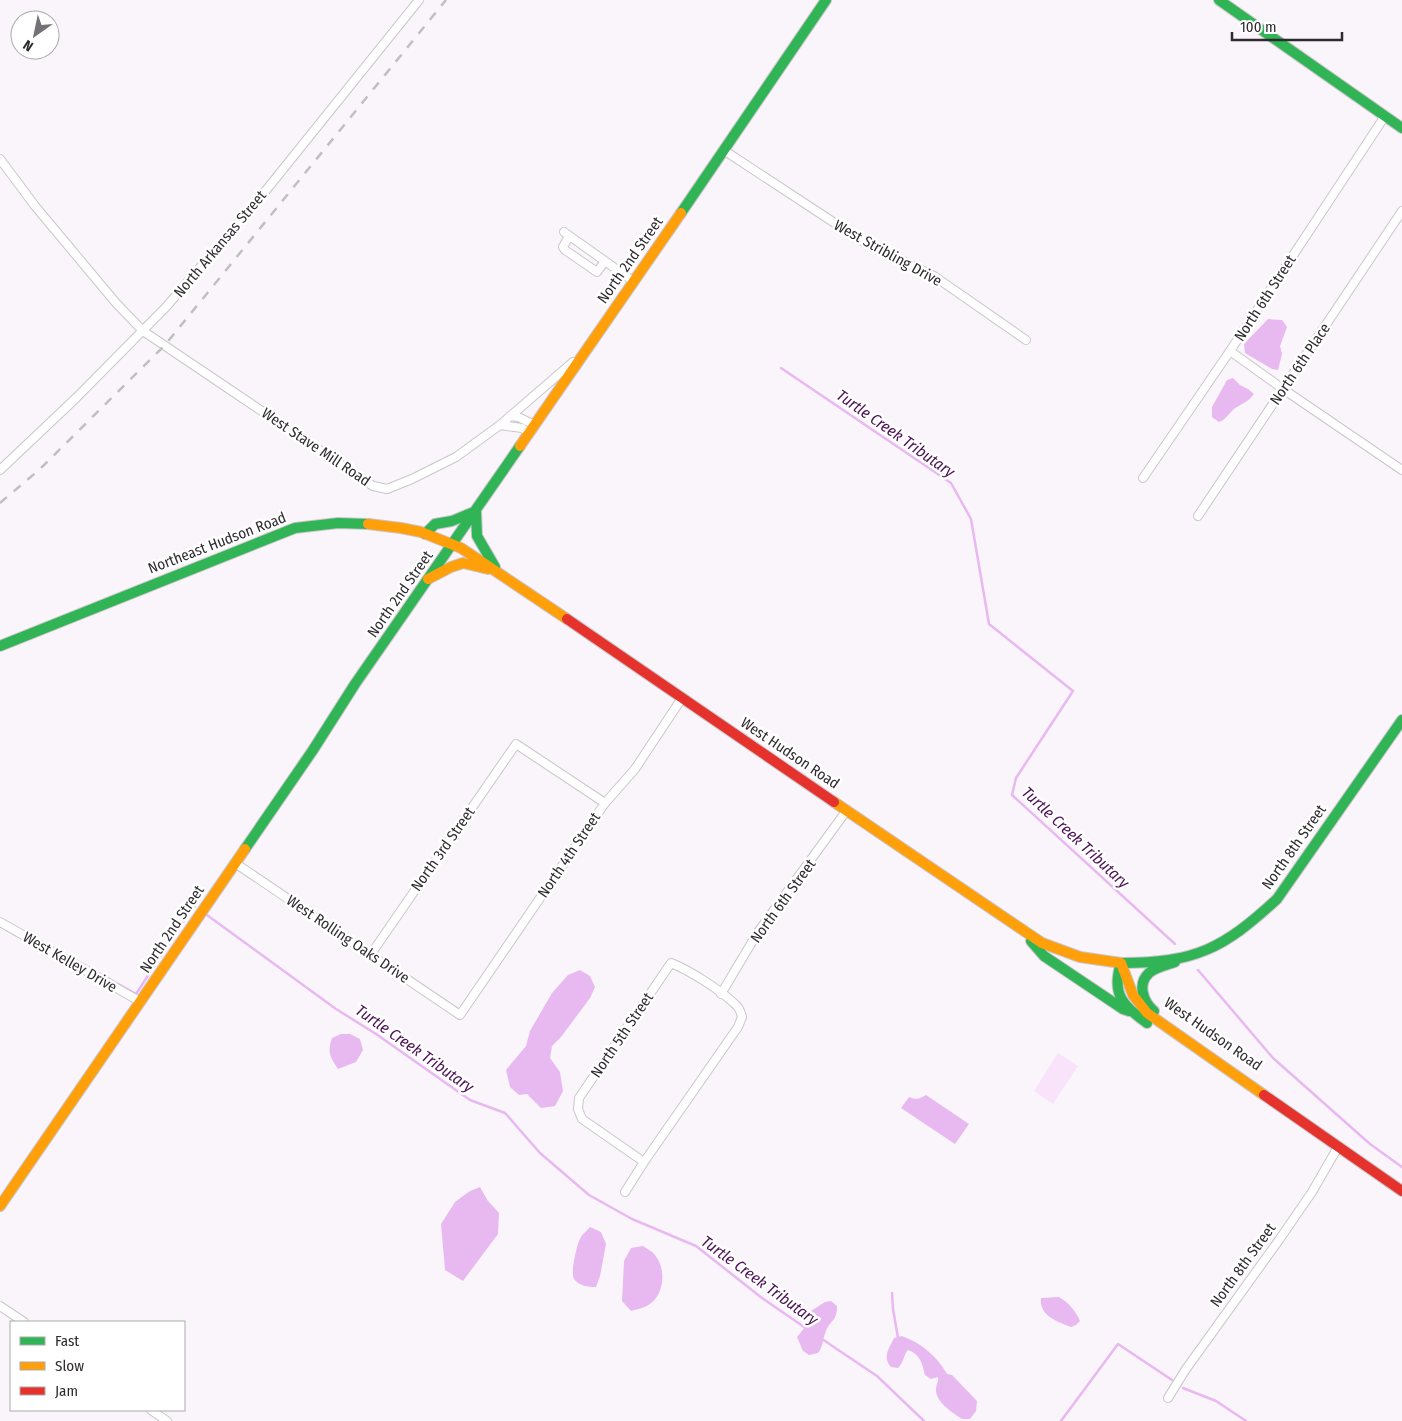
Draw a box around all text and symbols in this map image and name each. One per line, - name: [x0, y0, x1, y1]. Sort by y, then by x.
- north arrow: [10, 10, 60, 60]
- scale bar: [1232, 10, 1342, 42]
- text: 100 m: [1240, 18, 1277, 36]
- text: N: [20, 36, 36, 55]
- street label: North Arkansas Street: [170, 187, 270, 301]
- street label: North 2nd Street: [594, 213, 667, 307]
- street label: West Stribling Drive: [831, 216, 945, 290]
- street label: North 6th Street: [1230, 251, 1300, 345]
- street label: North 6th Place: [1266, 320, 1334, 408]
- water label: Turtle Creek Tributary: [833, 386, 959, 482]
- street label: West Stave Mill Road: [258, 404, 374, 490]
- street label: Northeast Hudson Road: [146, 508, 288, 578]
- street label: North 2nd Street: [364, 547, 437, 641]
- street label: West Hudson Road: [737, 713, 843, 793]
- water label: Turtle Creek Tributary: [1018, 783, 1134, 893]
- street label: North 8th Street: [1258, 801, 1330, 893]
- street label: North 3rd Street: [407, 803, 479, 895]
- street label: North 4th Street: [534, 809, 604, 901]
- street label: North 6th Street: [747, 855, 819, 946]
- street label: North 2nd Street: [136, 882, 208, 976]
- street label: West Rolling Oaks Drive: [283, 891, 413, 987]
- street label: West Kelley Drive: [20, 928, 120, 996]
- street label: North 5th Street: [587, 989, 657, 1081]
- street label: West Hudson Road: [1161, 994, 1265, 1074]
- water label: Turtle Creek Tributary: [352, 1001, 478, 1097]
- street label: North 8th Street: [1207, 1219, 1280, 1310]
- water label: Turtle Creek Tributary: [698, 1232, 823, 1330]
- legend: [10, 1321, 185, 1411]
- text: Fast: [55, 1332, 79, 1350]
- text: Slow: [55, 1357, 84, 1375]
- text: Jam: [55, 1382, 78, 1400]

